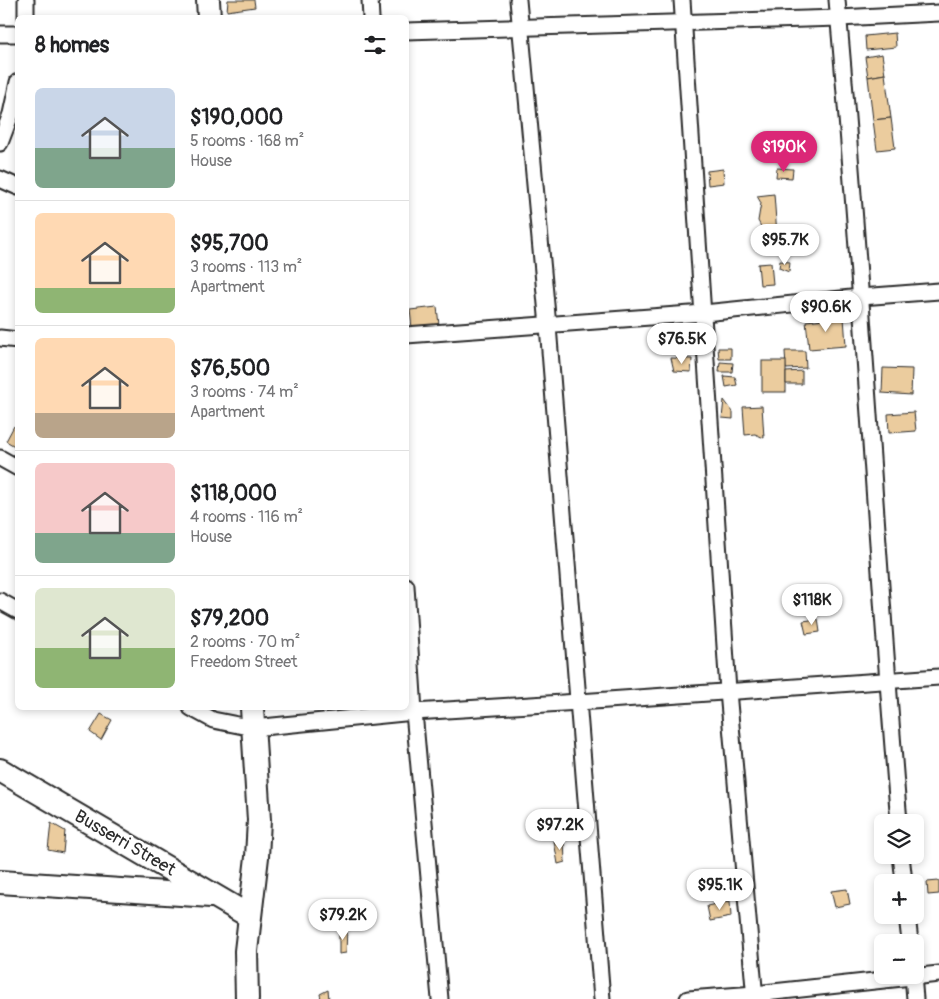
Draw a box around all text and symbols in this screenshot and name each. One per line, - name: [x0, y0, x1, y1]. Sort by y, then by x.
- icon: filters: [361, 31, 389, 59]
- text: 8 homes: [35, 32, 109, 59]
- text: $190,000: [190, 104, 283, 131]
- icon: home: [75, 108, 135, 168]
- pin: $190K: [749, 130, 819, 173]
- text: 5 rooms · 168 m²: [190, 131, 304, 151]
- text: $190K: [762, 137, 806, 157]
- text: House: [190, 151, 232, 171]
- pin: $95.7K: [744, 224, 826, 266]
- text: $95,700: [190, 230, 269, 257]
- text: $95.7K: [761, 230, 809, 250]
- icon: home: [75, 233, 135, 293]
- text: 3 rooms · 113 m²: [190, 257, 302, 277]
- text: Apartment: [190, 277, 265, 297]
- pin: $90.6K: [785, 290, 867, 333]
- text: $90.6K: [801, 297, 851, 317]
- pin: $76.5K: [641, 322, 723, 365]
- text: $76.5K: [658, 329, 706, 349]
- text: $76,500: [190, 355, 270, 382]
- icon: home: [75, 358, 135, 418]
- text: 3 rooms · 74 m²: [190, 382, 299, 402]
- text: Apartment: [190, 402, 265, 422]
- text: $118,000: [190, 480, 277, 507]
- icon: home: [75, 483, 135, 543]
- text: 4 rooms · 116 m²: [190, 507, 303, 527]
- text: House: [190, 527, 232, 547]
- pin: $118K: [777, 584, 847, 626]
- text: $118K: [793, 590, 831, 610]
- text: $79,200: [190, 605, 269, 632]
- icon: home: [75, 608, 135, 668]
- text: 2 rooms · 70 m²: [190, 632, 300, 652]
- text: Freedom Street: [190, 652, 298, 672]
- street label: Busserri Street: [70, 805, 180, 882]
- pin: $97.2K: [519, 808, 601, 851]
- map controls: [874, 814, 924, 984]
- button: layers: [874, 814, 924, 864]
- text: $97.2K: [536, 815, 584, 835]
- pin: $95.1K: [679, 868, 761, 911]
- button: +: [874, 874, 924, 924]
- text: $95.1K: [698, 875, 743, 895]
- pin: $79.2K: [302, 898, 384, 941]
- text: $79.2K: [319, 905, 367, 925]
- button: −: [874, 934, 924, 984]

